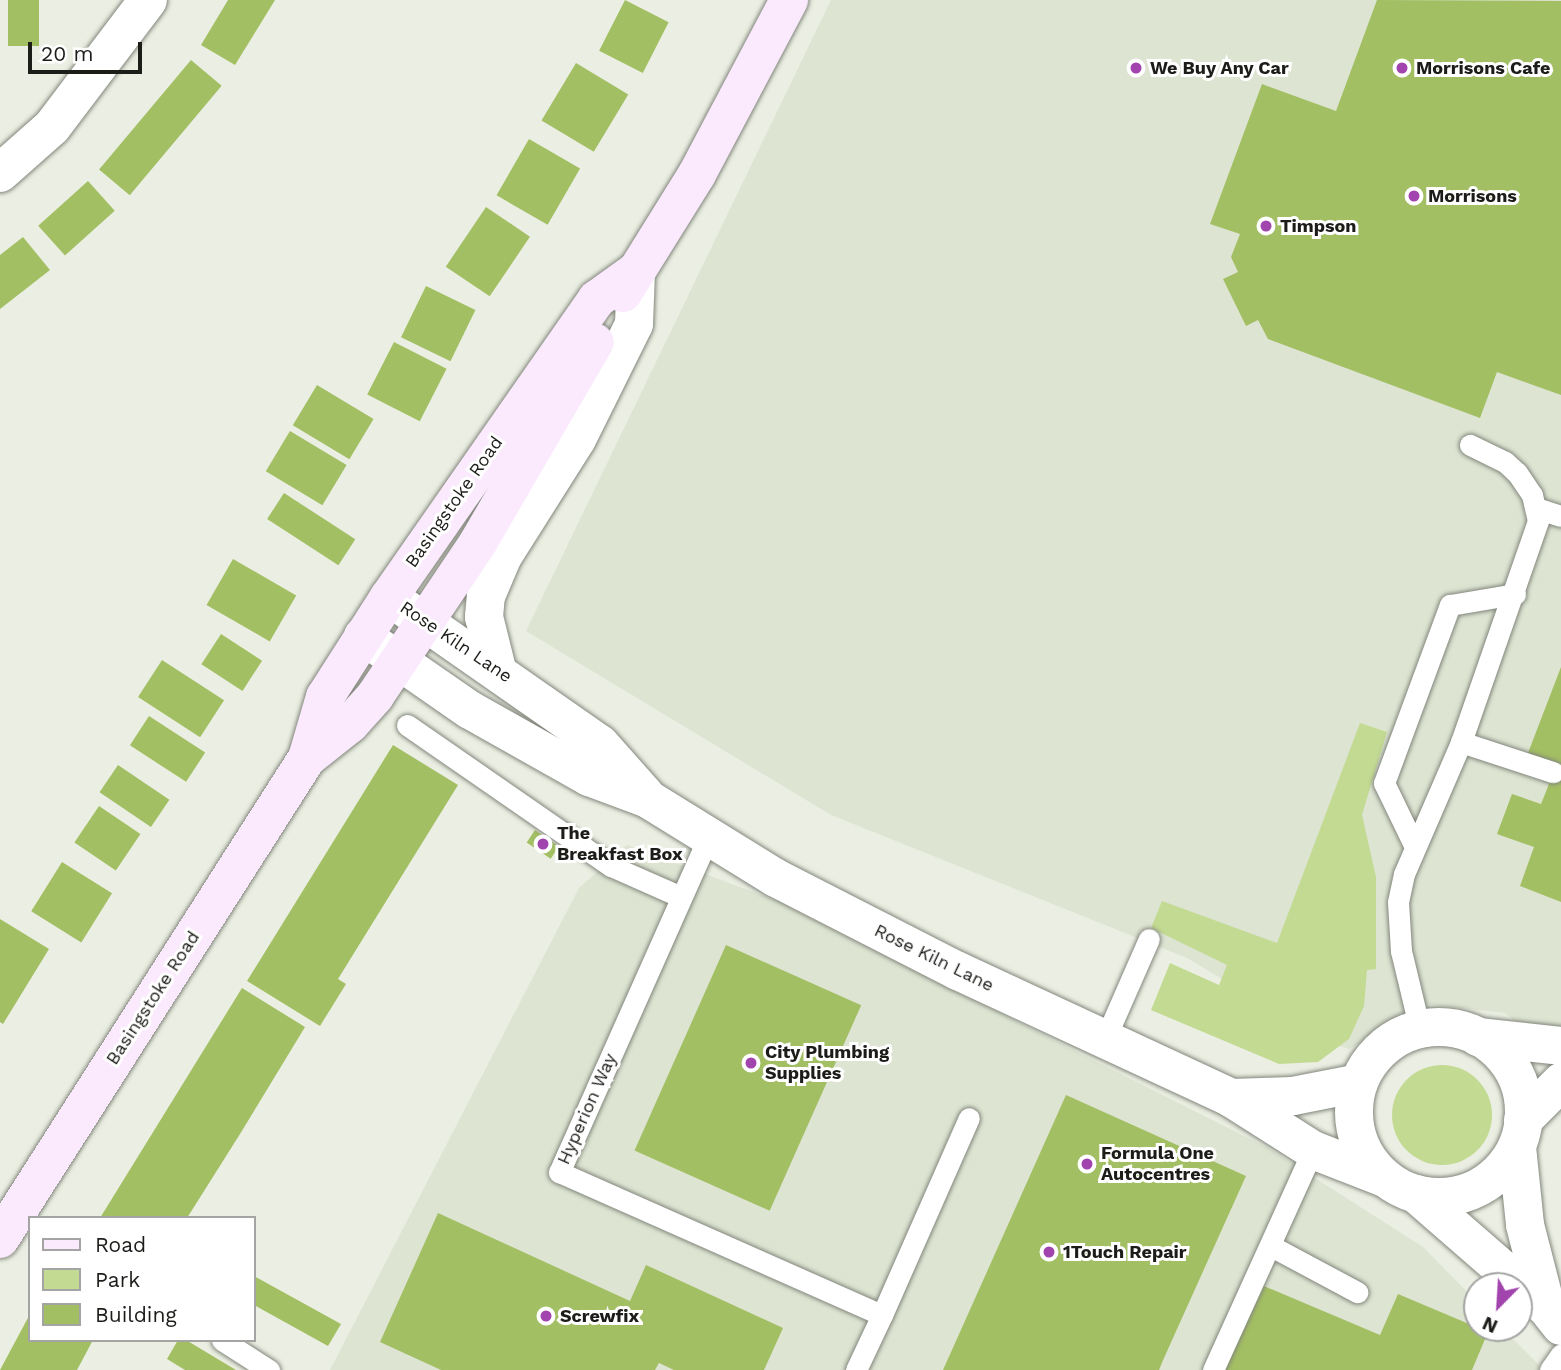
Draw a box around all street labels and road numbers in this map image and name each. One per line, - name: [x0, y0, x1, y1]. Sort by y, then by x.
- street label: Basingstoke Road: [401, 432, 507, 572]
- street label: Rose Kiln Lane: [396, 597, 516, 687]
- street label: Rose Kiln Lane: [871, 920, 997, 996]
- street label: Basingstoke Road: [102, 927, 204, 1069]
- street label: Hyperion Way: [553, 1050, 621, 1168]

